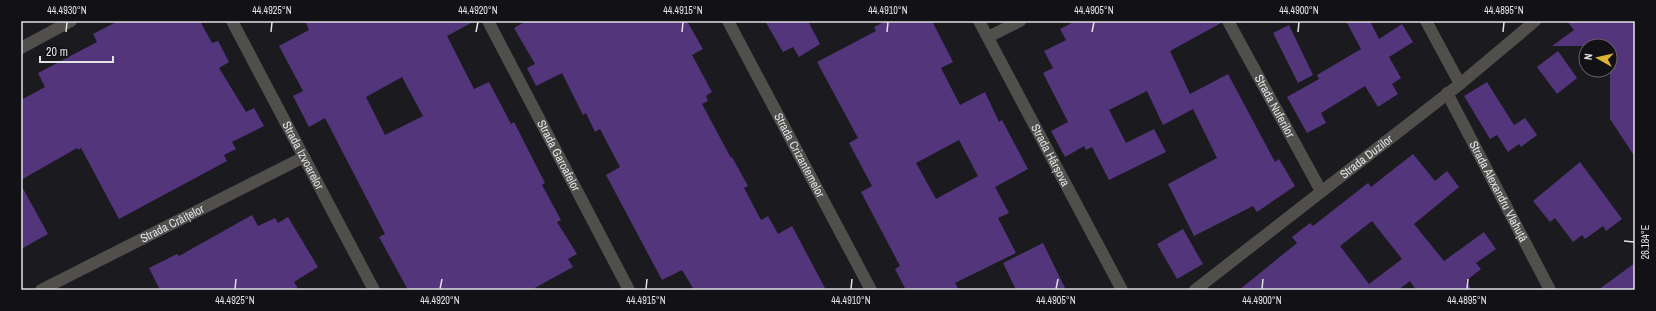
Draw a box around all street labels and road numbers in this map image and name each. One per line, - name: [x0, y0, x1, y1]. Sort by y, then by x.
- street label: Strada Nuferilor: [1251, 72, 1299, 141]
- street label: Strada Crizantemelor: [770, 110, 829, 201]
- street label: Strada Garoafelor: [533, 117, 584, 195]
- street label: Strada Izvoarelor: [278, 118, 328, 193]
- street label: Strada Hârșova: [1027, 121, 1074, 190]
- street label: Strada Duzilor: [1337, 131, 1397, 182]
- street label: Strada Alexandru Vlahuță: [1465, 138, 1532, 245]
- street label: Strada Crăițelor: [138, 200, 207, 247]

